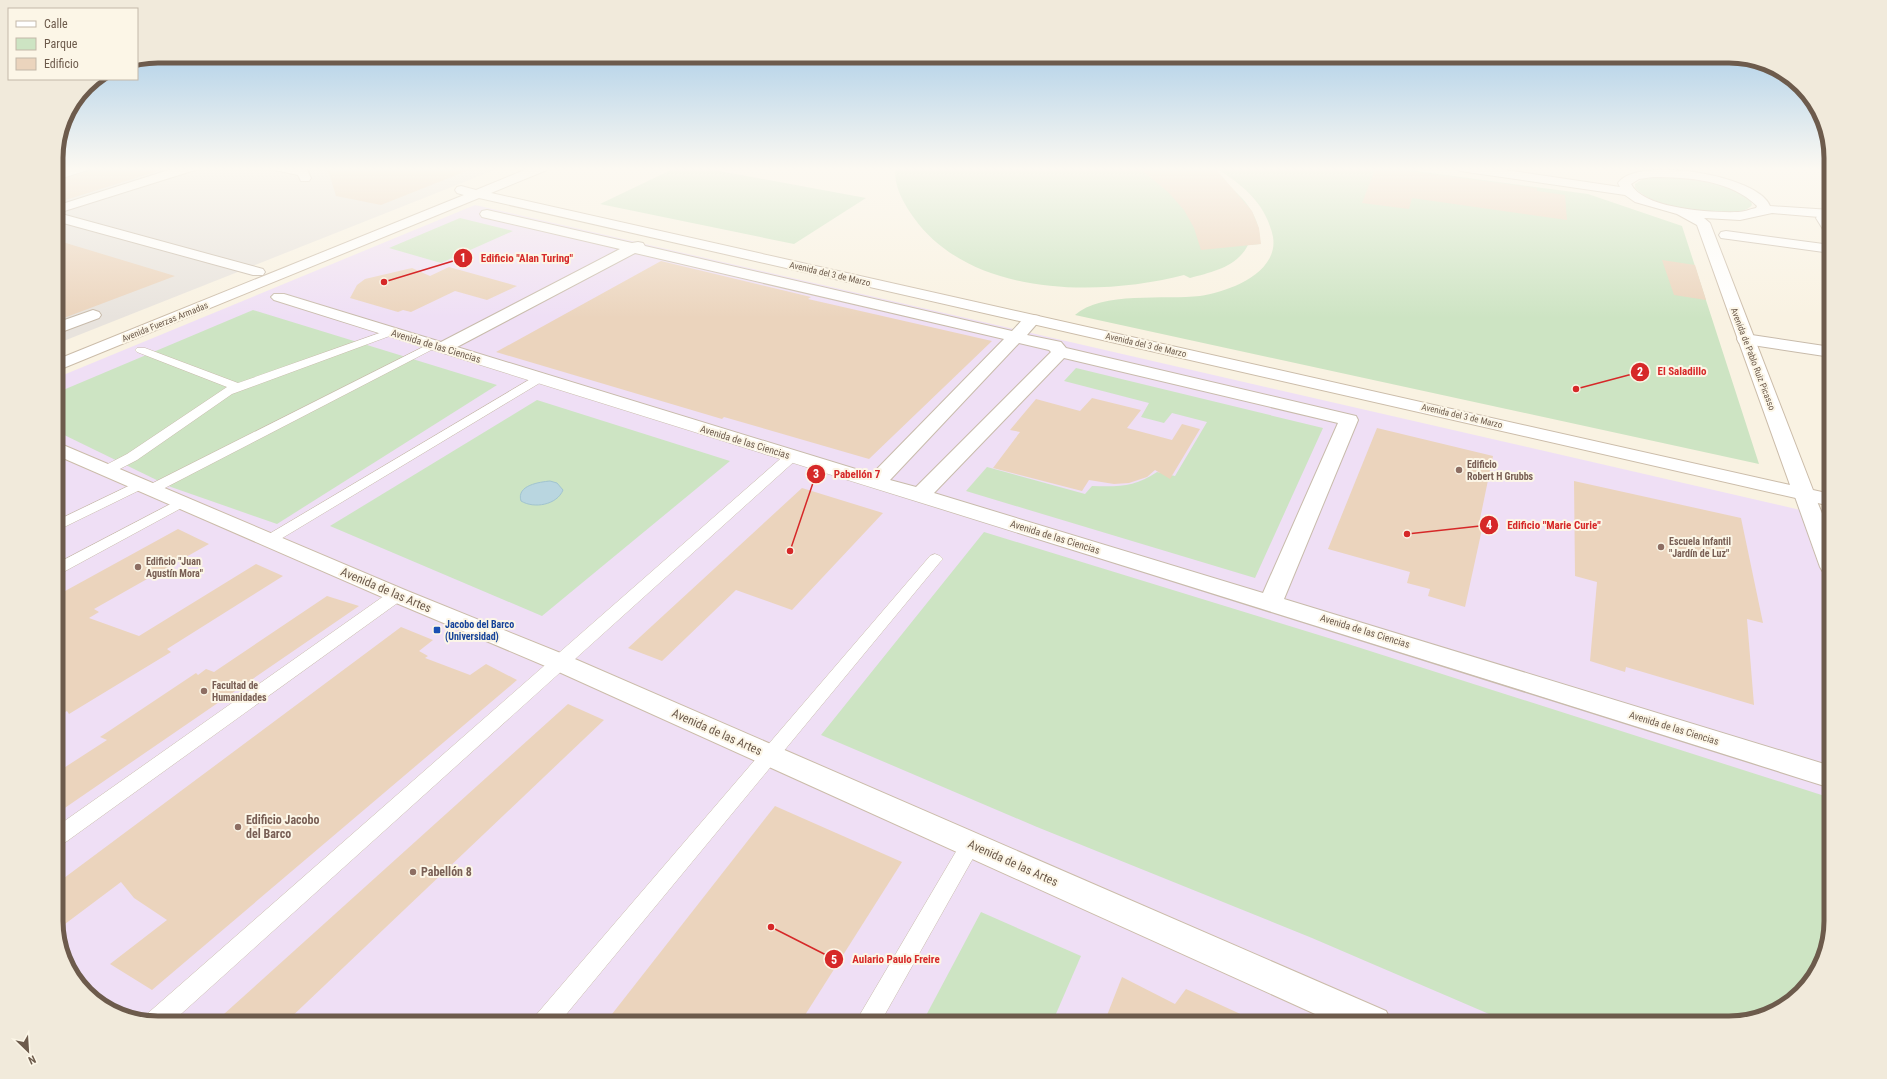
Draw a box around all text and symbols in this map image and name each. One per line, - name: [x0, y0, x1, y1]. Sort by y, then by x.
- legend: [8, 8, 138, 80]
- text: Calle: [44, 17, 68, 31]
- text: Parque: [44, 37, 78, 51]
- text: Edificio: [44, 57, 79, 71]
- callout: Edificio "Alan Turing": [453, 247, 581, 270]
- text: 1: [460, 251, 466, 265]
- text: Edificio "Alan Turing": [481, 252, 574, 265]
- street label: Avenida del 3 de Marzo: [789, 260, 872, 288]
- street label: Avenida Fuerzas Armadas: [120, 300, 210, 344]
- street label: Avenida de Pablo Ruiz Picasso: [1729, 306, 1777, 412]
- street label: Avenida de las Ciencias: [390, 327, 483, 365]
- street label: Avenida del 3 de Marzo: [1105, 331, 1188, 359]
- callout: El Saladillo: [1630, 360, 1715, 383]
- text: 2: [1637, 365, 1643, 379]
- text: El Saladillo: [1657, 365, 1707, 378]
- street label: Avenida del 3 de Marzo: [1421, 402, 1504, 430]
- street label: Avenida de las Ciencias: [699, 423, 792, 461]
- place label: Edificio Robert H Grubbs: [1467, 459, 1534, 482]
- callout: Pabellón 7: [806, 462, 888, 485]
- marker: Edificio Robert H Grubbs: [1454, 465, 1464, 475]
- text: 3: [813, 467, 819, 481]
- text: Pabellón 7: [834, 468, 881, 481]
- callout: Edificio "Marie Curie": [1479, 513, 1608, 536]
- street label: Avenida de las Ciencias: [1009, 518, 1102, 556]
- text: 4: [1486, 518, 1492, 532]
- text: Edificio "Marie Curie": [1507, 519, 1601, 532]
- place label: Escuela Infantil "Jardín de Luz": [1669, 536, 1731, 559]
- marker: Escuela Infantil "Jardín de Luz": [1656, 542, 1666, 552]
- place label: Edificio "Juan Agustín Mora": [146, 556, 203, 579]
- marker: Edificio "Juan Agustín Mora": [133, 562, 143, 572]
- street label: Avenida de las Artes: [339, 565, 433, 615]
- street label: Avenida de las Ciencias: [1319, 612, 1412, 650]
- place label: Jacobo del Barco (Universidad): [445, 619, 514, 643]
- marker: Jacobo del Barco (Universidad): [432, 625, 442, 635]
- place label: Facultad de Humanidades: [212, 680, 267, 703]
- marker: Facultad de Humanidades: [199, 686, 209, 696]
- street label: Avenida de las Artes: [670, 706, 764, 758]
- street label: Avenida de las Ciencias: [1628, 709, 1721, 747]
- place label: Edificio Jacobo del Barco: [246, 813, 320, 841]
- marker: Edificio Jacobo del Barco: [233, 822, 243, 832]
- street label: Avenida de las Artes: [966, 837, 1060, 889]
- place label: Pabellón 8: [421, 865, 472, 879]
- marker: Pabellón 8: [408, 867, 418, 877]
- callout: Aulario Paulo Freire: [824, 948, 947, 971]
- text: 5: [831, 953, 837, 967]
- text: Aulario Paulo Freire: [852, 953, 940, 966]
- north arrow: [8, 1031, 48, 1071]
- text: N: [26, 1052, 38, 1067]

